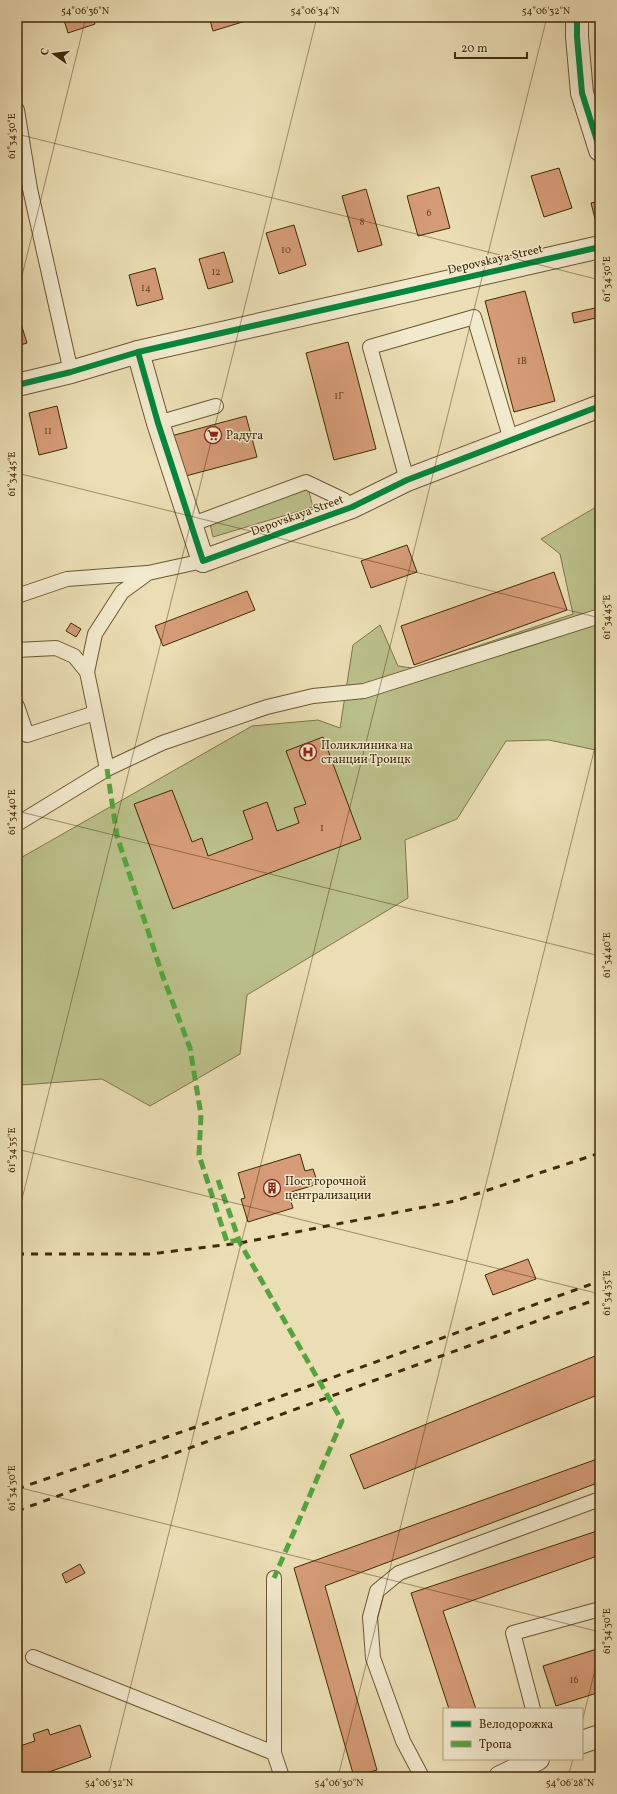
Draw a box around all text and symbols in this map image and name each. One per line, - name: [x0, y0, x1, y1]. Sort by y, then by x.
- text: 54°06'36"N: [61, 4, 110, 18]
- text: 54°06'34"N: [291, 4, 340, 18]
- text: 54°06'32"N: [522, 4, 571, 18]
- north arrow: [34, 34, 74, 74]
- scale bar: [455, 34, 527, 60]
- text: 20 m: [461, 41, 488, 57]
- text: С: [38, 47, 54, 57]
- text: 61°34'50"E: [5, 113, 19, 159]
- house number: 6: [426, 206, 432, 220]
- house number: 8: [359, 215, 365, 229]
- street label: Depovskaya Street: [446, 241, 545, 279]
- house number: 10: [281, 243, 291, 257]
- text: 61°34'50"E: [600, 256, 614, 302]
- house number: 12: [211, 265, 221, 279]
- house number: 14: [141, 281, 151, 295]
- house number: 1В: [517, 354, 527, 368]
- house number: 1Г: [334, 389, 344, 403]
- house number: 11: [44, 424, 52, 438]
- supermarket icon: Радуга: [203, 425, 223, 445]
- place label: Радуга: [226, 428, 263, 444]
- text: 61°34'45"E: [5, 452, 19, 496]
- street label: Depovskaya Street: [249, 492, 346, 540]
- text: 61°34'45"E: [600, 595, 614, 639]
- place label: Поликлиника на станции Троицк: [321, 738, 413, 768]
- hospital icon: Поликлиника на станции Троицк: [298, 742, 318, 762]
- text: 61°34'40"E: [5, 789, 19, 835]
- house number: 1: [320, 821, 324, 835]
- text: 61°34'40"E: [600, 932, 614, 978]
- text: 61°34'35"E: [5, 1128, 19, 1172]
- place label: Пост горочной централизации: [285, 1174, 371, 1204]
- building icon: Пост горочной централизации: [262, 1178, 282, 1198]
- text: 61°34'35"E: [600, 1271, 614, 1315]
- text: 61°34'30"E: [5, 1465, 19, 1511]
- text: 61°34'30"E: [600, 1608, 614, 1654]
- house number: 16: [570, 1673, 578, 1687]
- legend: [443, 1708, 583, 1760]
- text: Велодорожка: [479, 1717, 553, 1733]
- text: Тропа: [479, 1737, 512, 1753]
- text: 54°06'32"N: [85, 1776, 134, 1790]
- text: 54°06'30"N: [315, 1776, 364, 1790]
- text: 54°06'28"N: [546, 1776, 595, 1790]

